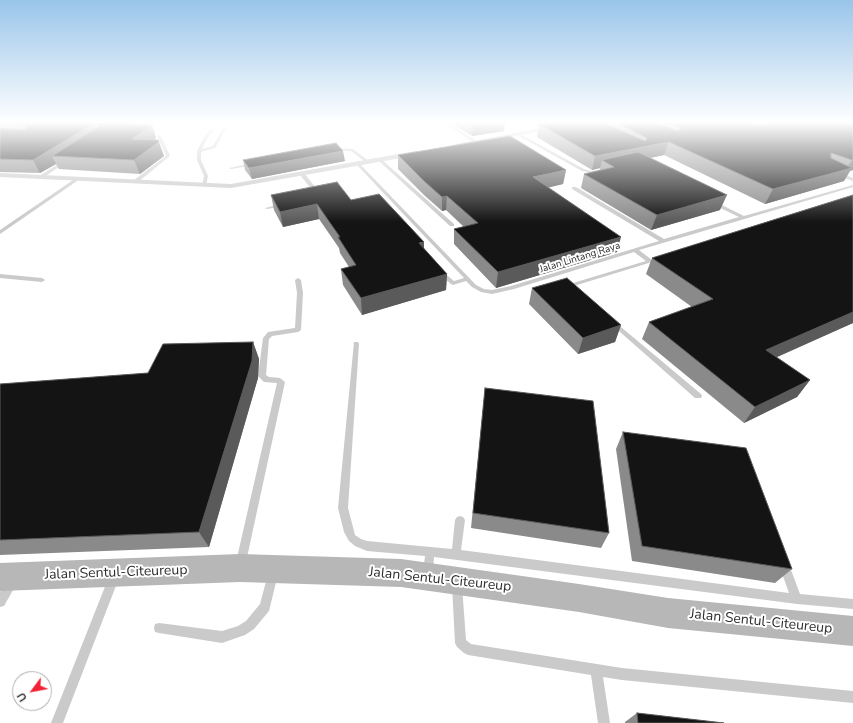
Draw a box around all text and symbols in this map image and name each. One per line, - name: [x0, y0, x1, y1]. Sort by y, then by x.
- street label: Jalan Lintang Raya: [538, 240, 622, 276]
- street label: Jalan Sentul-Citeureup: [44, 562, 188, 584]
- street label: Jalan Sentul-Citeureup: [368, 564, 512, 596]
- street label: Jalan Sentul-Citeureup: [689, 606, 833, 638]
- north arrow: [12, 671, 52, 711]
- text: U: [14, 690, 31, 705]

